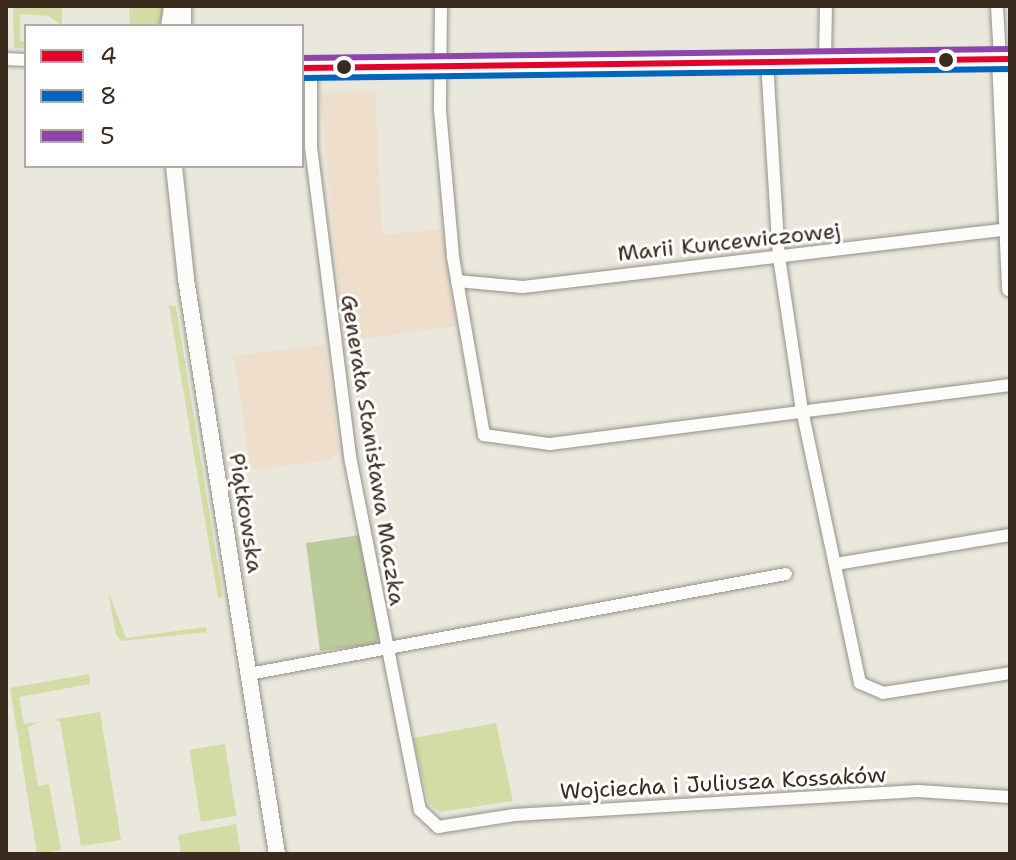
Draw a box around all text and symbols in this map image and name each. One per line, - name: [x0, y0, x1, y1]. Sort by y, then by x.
- legend: [24, 24, 304, 168]
- text: 4: [100, 40, 117, 72]
- unlabelled marker: [938, 52, 954, 68]
- unlabelled marker: [336, 59, 352, 75]
- text: 8: [100, 80, 117, 112]
- text: 5: [100, 120, 115, 152]
- street label: Marii Kuncewiczowej: [616, 217, 842, 267]
- street label: Generała Stanisława Maczka: [335, 293, 411, 607]
- street label: Piątkowska: [224, 451, 268, 575]
- street label: Wojciecha i Juliusza Kossaków: [559, 761, 887, 805]

